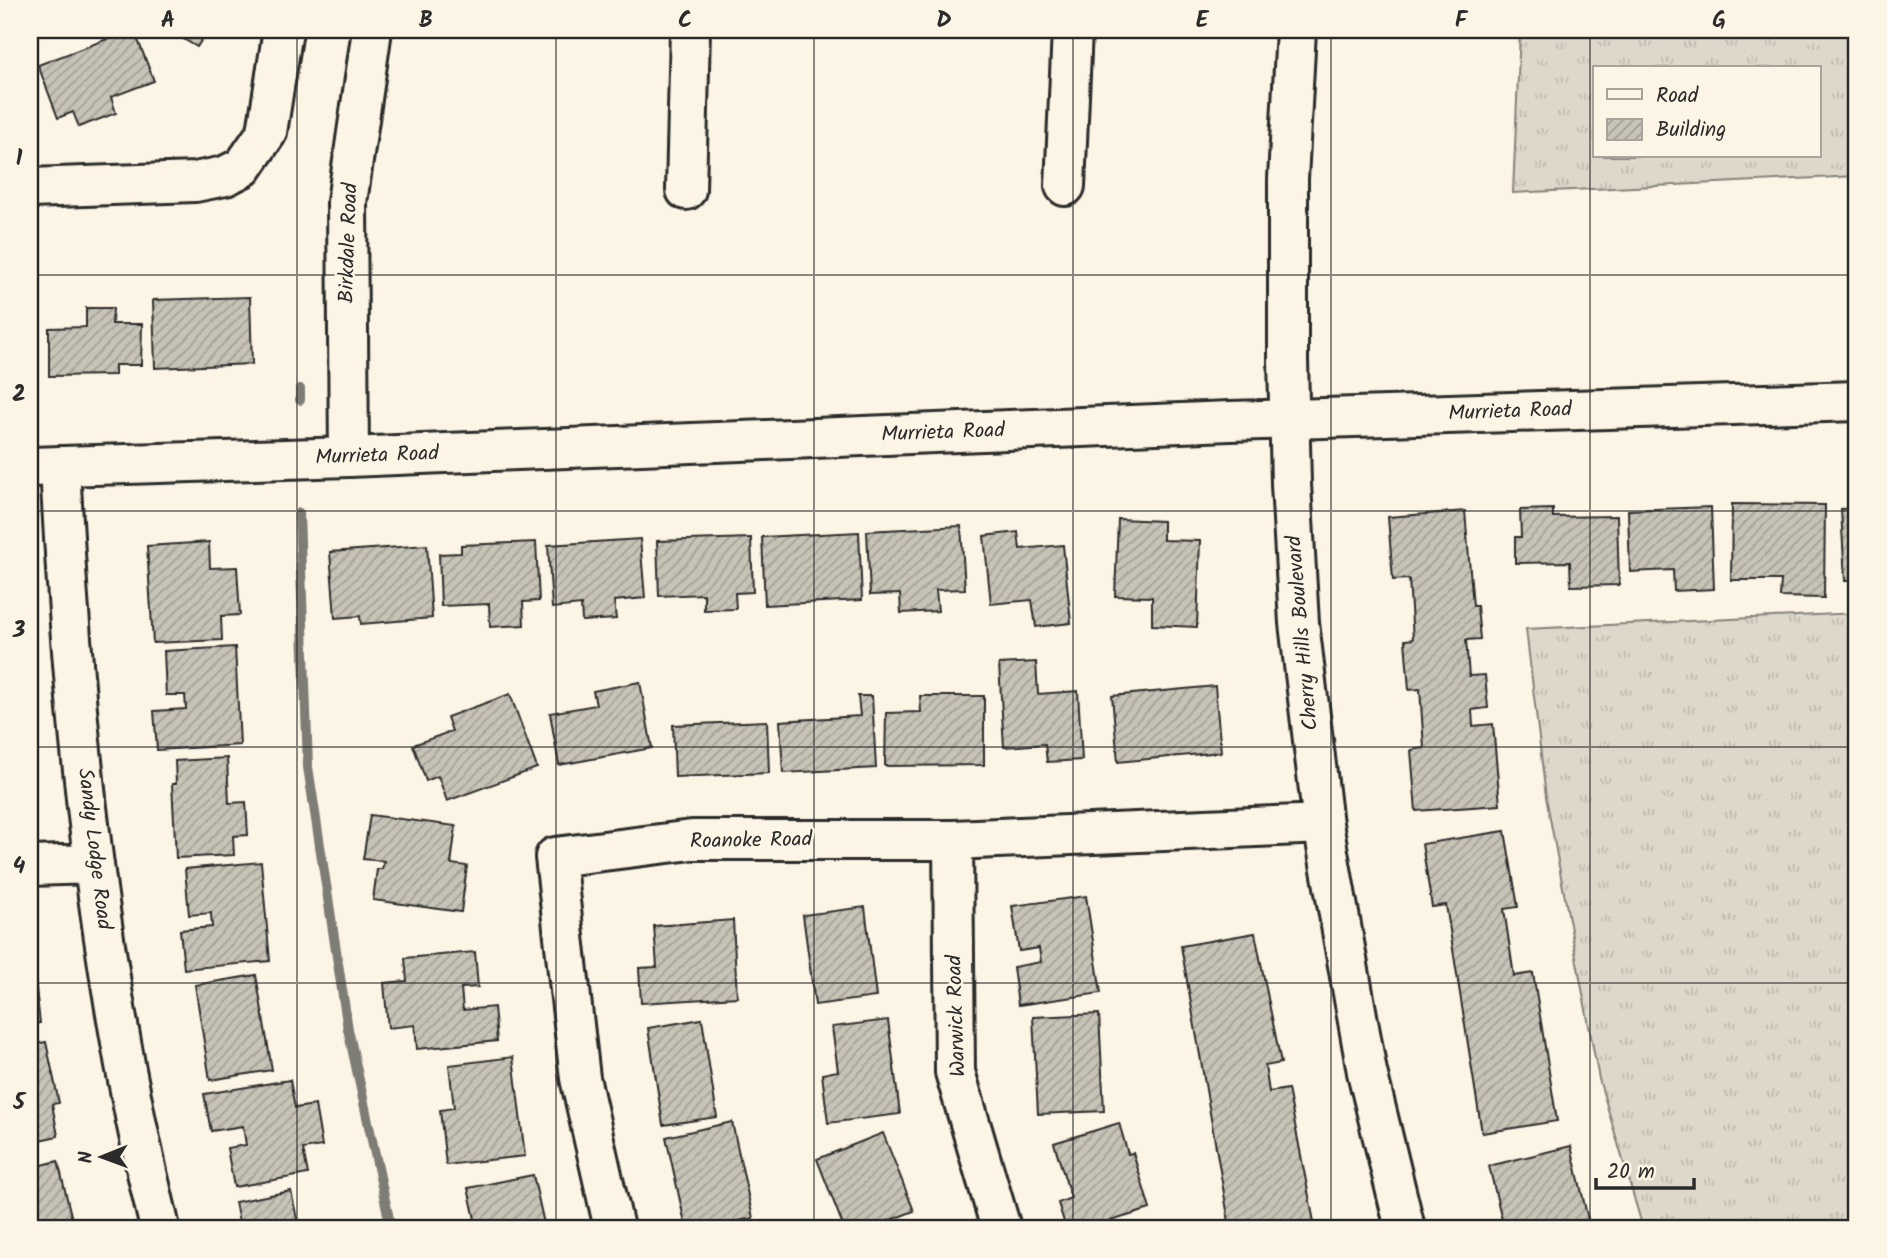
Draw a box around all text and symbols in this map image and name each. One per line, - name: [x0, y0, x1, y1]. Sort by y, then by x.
- text: A: [161, 3, 175, 39]
- text: B: [419, 3, 433, 39]
- text: C: [678, 3, 692, 39]
- text: D: [936, 3, 952, 39]
- text: E: [1196, 3, 1210, 39]
- text: F: [1455, 3, 1469, 39]
- text: G: [1712, 3, 1726, 39]
- legend: [1593, 66, 1820, 158]
- text: Road: [1656, 80, 1699, 113]
- text: Building: [1656, 114, 1726, 147]
- text: 1: [16, 141, 23, 177]
- street label: Birkdale Road: [330, 182, 368, 304]
- text: 2: [12, 377, 26, 413]
- street label: Murrieta Road: [1448, 393, 1573, 431]
- street label: Murrieta Road: [881, 414, 1006, 452]
- street label: Murrieta Road: [315, 437, 440, 475]
- street label: Cherry Hills Boulevard: [1278, 533, 1328, 732]
- text: 3: [12, 613, 26, 649]
- street label: Sandy Lodge Road: [68, 766, 120, 932]
- street label: Roanoke Road: [690, 823, 813, 859]
- text: 4: [13, 849, 26, 885]
- street label: Warwick Road: [938, 954, 976, 1078]
- text: 5: [12, 1085, 27, 1121]
- north arrow: [66, 1122, 136, 1192]
- scale bar: [1596, 1146, 1694, 1190]
- text: N: [72, 1151, 102, 1164]
- text: 20 m: [1607, 1156, 1655, 1189]

